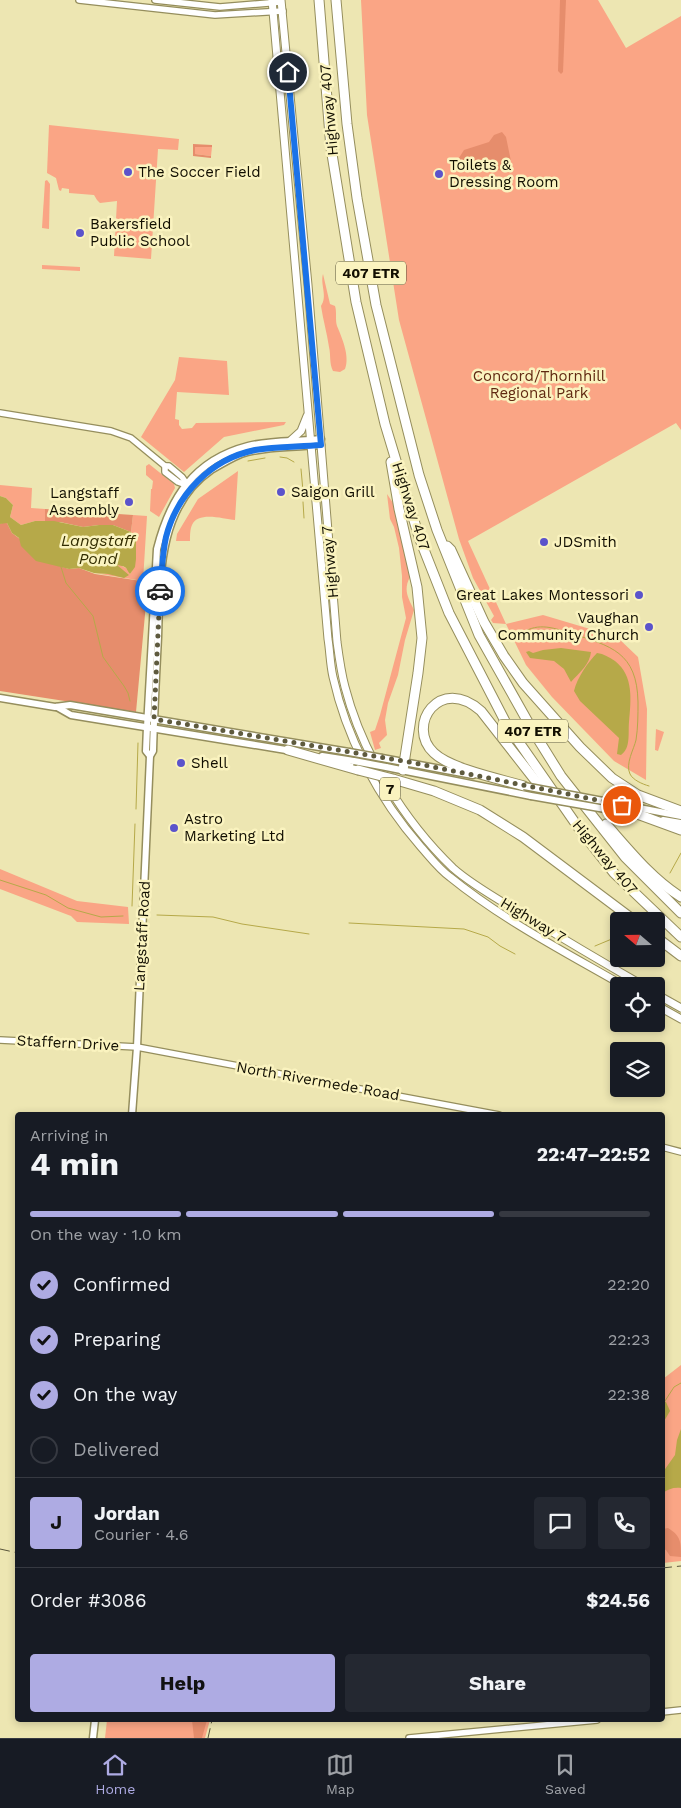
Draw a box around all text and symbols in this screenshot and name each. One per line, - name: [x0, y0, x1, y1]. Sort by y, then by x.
- pin: [267, 51, 309, 93]
- icon: home: [274, 58, 302, 86]
- street label: Highway 407: [316, 64, 342, 156]
- place label: Toilets & Dressing Room: [449, 156, 558, 191]
- place label: The Soccer Field: [138, 163, 261, 181]
- marker: The Soccer Field: [122, 166, 134, 178]
- marker: Toilets & Dressing Room: [433, 168, 445, 180]
- place label: Bakersfield Public School: [90, 215, 190, 250]
- marker: Bakersfield Public School: [74, 227, 86, 239]
- road number: 407 ETR: [336, 262, 406, 284]
- park label: Concord/Thornhill Regional Park: [473, 367, 606, 402]
- street label: Highway 407: [388, 460, 434, 552]
- place label: Saigon Grill: [291, 483, 375, 501]
- place label: Langstaff Assembly: [49, 484, 119, 519]
- marker: Saigon Grill: [275, 486, 287, 498]
- marker: Langstaff Assembly: [123, 496, 135, 508]
- street label: Highway 7: [318, 525, 342, 599]
- water label: Langstaff Pond: [61, 531, 137, 568]
- place label: JDSmith: [554, 533, 617, 551]
- marker: JDSmith: [538, 536, 550, 548]
- courier: [135, 566, 185, 616]
- icon: car: [146, 577, 174, 605]
- place label: Great Lakes Montessori: [456, 586, 629, 604]
- marker: Great Lakes Montessori: [633, 589, 645, 601]
- place label: Vaughan Community Church: [497, 609, 639, 644]
- marker: Vaughan Community Church: [643, 621, 655, 633]
- road number: 407 ETR: [498, 719, 568, 742]
- place label: Shell: [191, 754, 228, 772]
- marker: Shell: [175, 757, 187, 769]
- road number: 7: [380, 778, 400, 801]
- pin: [601, 784, 643, 826]
- icon: bag: [608, 791, 636, 819]
- place label: Astro Marketing Ltd: [184, 810, 285, 845]
- street label: Highway 407: [569, 816, 641, 898]
- marker: Astro Marketing Ltd: [168, 822, 180, 834]
- street label: Langstaff Road: [130, 880, 154, 992]
- street label: Highway 7: [497, 894, 569, 946]
- north arrow: [610, 912, 665, 968]
- map controls: [610, 912, 665, 1097]
- button: locate: [610, 977, 665, 1032]
- street label: Staffern Drive: [16, 1031, 120, 1055]
- button: layers: [610, 1042, 665, 1097]
- street label: North Rivermede Road: [235, 1058, 401, 1104]
- text: Arriving in: [30, 1126, 108, 1145]
- text: 22:47–22:52: [537, 1143, 650, 1166]
- text: 4 min: [30, 1145, 119, 1183]
- text: On the way · 1.0 km: [30, 1225, 182, 1244]
- icon: check: [30, 1271, 58, 1299]
- text: Confirmed: [73, 1273, 170, 1296]
- text: 22:20: [607, 1275, 650, 1294]
- icon: check: [30, 1326, 58, 1354]
- text: Preparing: [73, 1328, 160, 1351]
- text: 22:23: [608, 1330, 650, 1349]
- icon: check: [30, 1381, 58, 1409]
- text: On the way: [73, 1383, 177, 1406]
- text: 22:38: [607, 1385, 650, 1404]
- text: Delivered: [73, 1438, 160, 1461]
- button: chat: [534, 1497, 586, 1549]
- button: phone: [598, 1497, 650, 1549]
- text: Jordan: [94, 1502, 160, 1525]
- text: J: [50, 1511, 62, 1534]
- text: Courier · 4.6: [94, 1525, 189, 1544]
- text: Order #3086: [30, 1589, 147, 1612]
- text: $24.56: [586, 1589, 650, 1612]
- button: Help: [30, 1654, 335, 1712]
- button: Share: [345, 1654, 650, 1712]
- tab: Home: [95, 1751, 135, 1797]
- tab: Map: [326, 1751, 354, 1797]
- tab: Saved: [545, 1751, 586, 1797]

